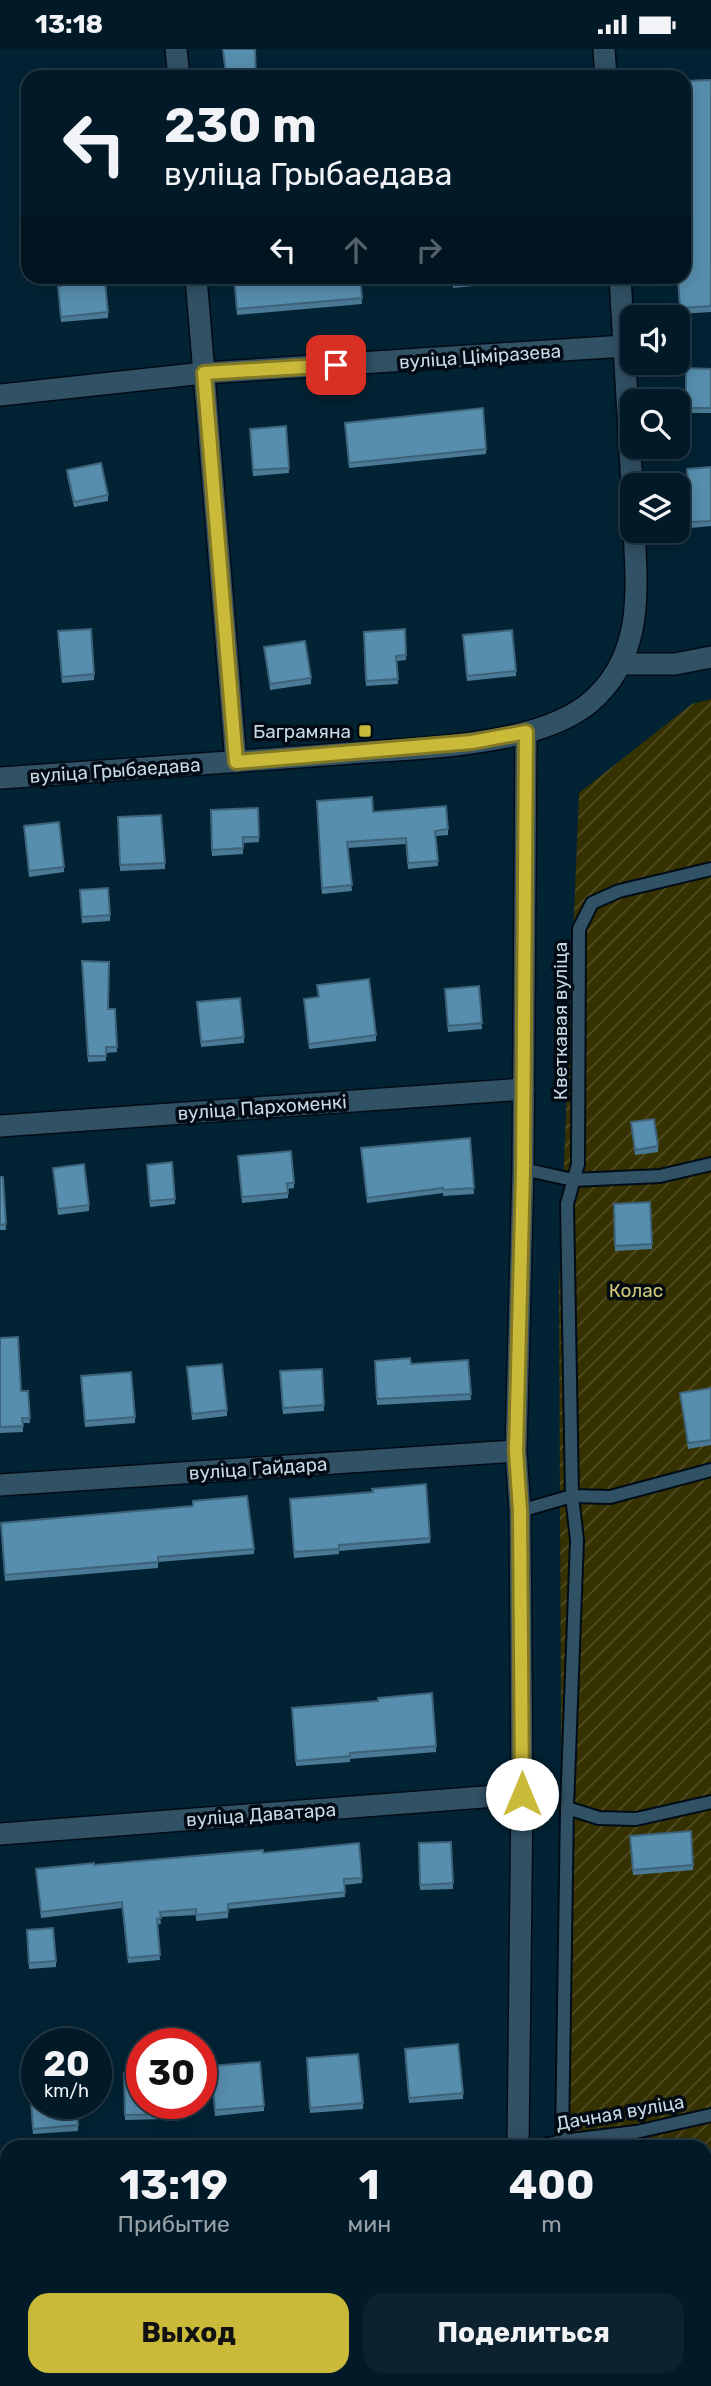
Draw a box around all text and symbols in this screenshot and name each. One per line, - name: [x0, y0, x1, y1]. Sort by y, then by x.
- text: 13:18: [35, 9, 103, 40]
- text: 230 m: [164, 96, 317, 154]
- icon: left: [49, 98, 140, 189]
- text: вуліца Грыбаедава: [164, 155, 453, 193]
- icon: left: [264, 231, 302, 269]
- icon: ahead: [337, 231, 375, 269]
- icon: right: [410, 231, 448, 269]
- map controls: [620, 305, 690, 543]
- button: sound: [620, 305, 690, 375]
- pin: [306, 335, 366, 395]
- street label: вуліца Ціміразева: [398, 339, 562, 374]
- icon: arrive: [317, 346, 355, 384]
- button: search: [620, 389, 690, 459]
- button: layers: [620, 473, 690, 543]
- place label: Баграмяна: [253, 720, 351, 743]
- marker: Баграмяна: [357, 723, 373, 739]
- street label: вуліца Грыбаедава: [29, 753, 201, 788]
- street label: Кветкавая вуліца: [549, 942, 572, 1100]
- street label: вуліца Пархоменкі: [177, 1090, 347, 1125]
- park label: Колас: [609, 1279, 663, 1302]
- street label: вуліца Гайдара: [188, 1452, 328, 1485]
- position arrow: [485, 1757, 559, 1831]
- street label: вуліца Даватара: [185, 1798, 337, 1831]
- speed limit sign: 30: [126, 2028, 217, 2119]
- text: 20: [43, 2043, 90, 2085]
- text: km/h: [44, 2080, 89, 2102]
- street label: Дачная вуліца: [554, 2090, 686, 2135]
- text: 13:19: [119, 2160, 228, 2210]
- text: 1: [359, 2160, 380, 2210]
- text: 400: [509, 2160, 594, 2210]
- text: Прибытие: [118, 2210, 230, 2238]
- text: мин: [347, 2210, 391, 2238]
- text: m: [541, 2210, 562, 2238]
- button: Выход: [28, 2293, 349, 2373]
- button: Поделиться: [363, 2293, 684, 2373]

